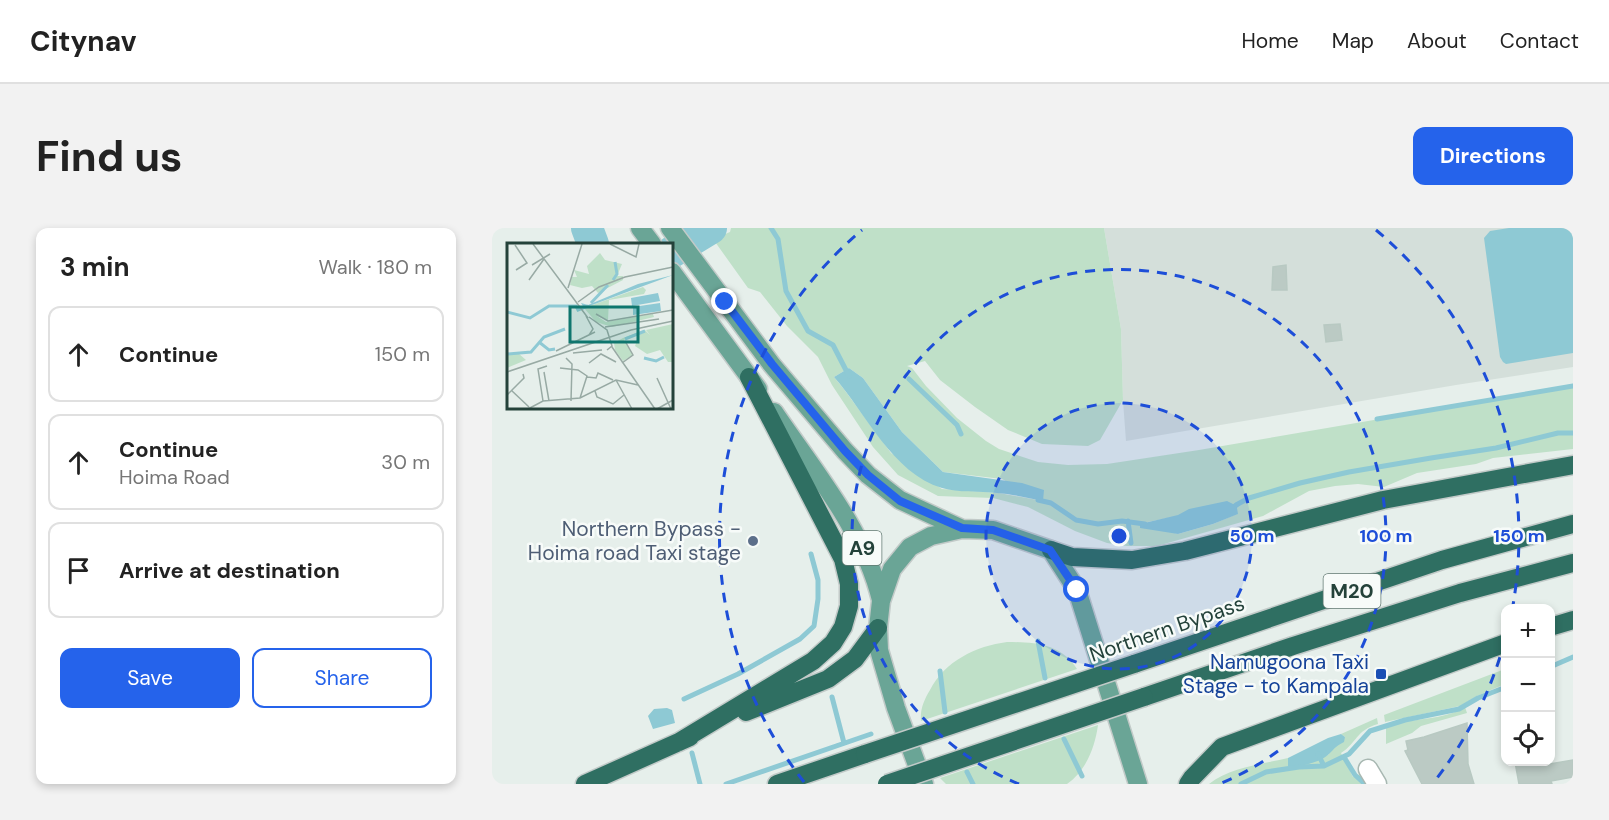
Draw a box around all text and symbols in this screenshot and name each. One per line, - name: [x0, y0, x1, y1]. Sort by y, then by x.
- text: Citynav: [30, 23, 136, 60]
- text: Home: [1241, 27, 1299, 55]
- text: Map: [1332, 27, 1374, 55]
- text: About: [1407, 27, 1467, 55]
- text: Contact: [1500, 27, 1579, 55]
- button: Directions: [1413, 127, 1573, 185]
- text: Find us: [36, 129, 182, 184]
- inset map: [507, 243, 674, 410]
- text: 3 min: [60, 250, 129, 284]
- text: Walk · 180 m: [318, 254, 432, 280]
- route end: [711, 288, 737, 314]
- icon: ahead: [62, 338, 95, 371]
- text: Continue: [119, 340, 218, 369]
- text: 150 m: [375, 341, 430, 367]
- text: Continue: [119, 435, 218, 464]
- icon: ahead: [62, 446, 95, 479]
- text: 30 m: [381, 449, 430, 475]
- text: Hoima Road: [119, 464, 230, 490]
- place label: Northern Bypass - Hoima road Taxi stage: [528, 515, 741, 567]
- text: 50 m: [1229, 524, 1275, 548]
- text: 100 m: [1359, 524, 1413, 548]
- text: 150 m: [1493, 524, 1545, 548]
- centre of rings: [1109, 526, 1129, 546]
- road number: A9: [842, 531, 881, 565]
- marker: Northern Bypass - Hoima road Taxi stage: [746, 534, 760, 548]
- icon: arrive: [62, 554, 95, 587]
- text: Arrive at destination: [119, 556, 340, 585]
- road number: M20: [1324, 574, 1380, 608]
- route start: [1063, 576, 1089, 602]
- street label: Northern Bypass: [1086, 589, 1248, 669]
- map controls: [1501, 604, 1555, 766]
- button: +: [1501, 604, 1555, 658]
- button: Save: [60, 648, 240, 708]
- button: Share: [252, 648, 432, 708]
- place label: Namugoona Taxi Stage - to Kampala: [1183, 648, 1369, 700]
- button: −: [1501, 658, 1555, 712]
- marker: Namugoona Taxi Stage - to Kampala: [1374, 667, 1388, 681]
- button: locate: [1501, 712, 1555, 766]

